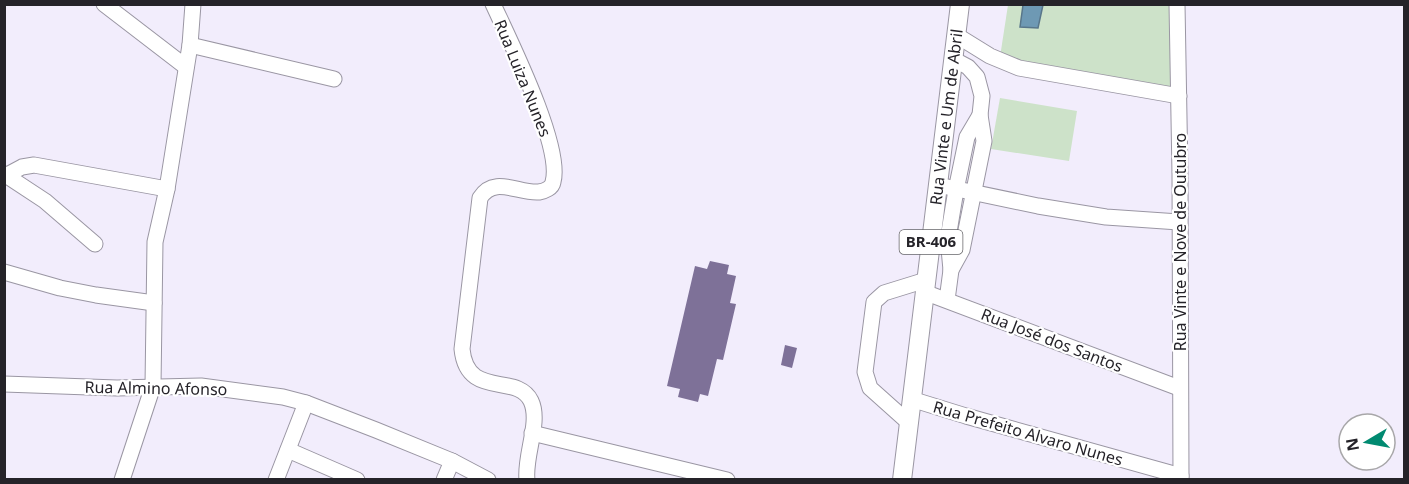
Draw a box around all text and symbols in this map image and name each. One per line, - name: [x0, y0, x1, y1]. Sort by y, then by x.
- street label: Rua Luiza Nunes: [489, 16, 557, 140]
- street label: Rua Vinte e Um de Abril: [924, 28, 968, 206]
- street label: Rua Vinte e Nove de Outubro: [1169, 133, 1191, 351]
- road number: BR-406: [900, 230, 962, 254]
- street label: Rua José dos Santos: [978, 303, 1126, 377]
- street label: Rua Almino Afonso: [84, 376, 228, 400]
- street label: Rua Prefeito Alvaro Nunes: [931, 395, 1125, 471]
- north arrow: [1337, 412, 1397, 472]
- text: N: [1340, 436, 1364, 453]

